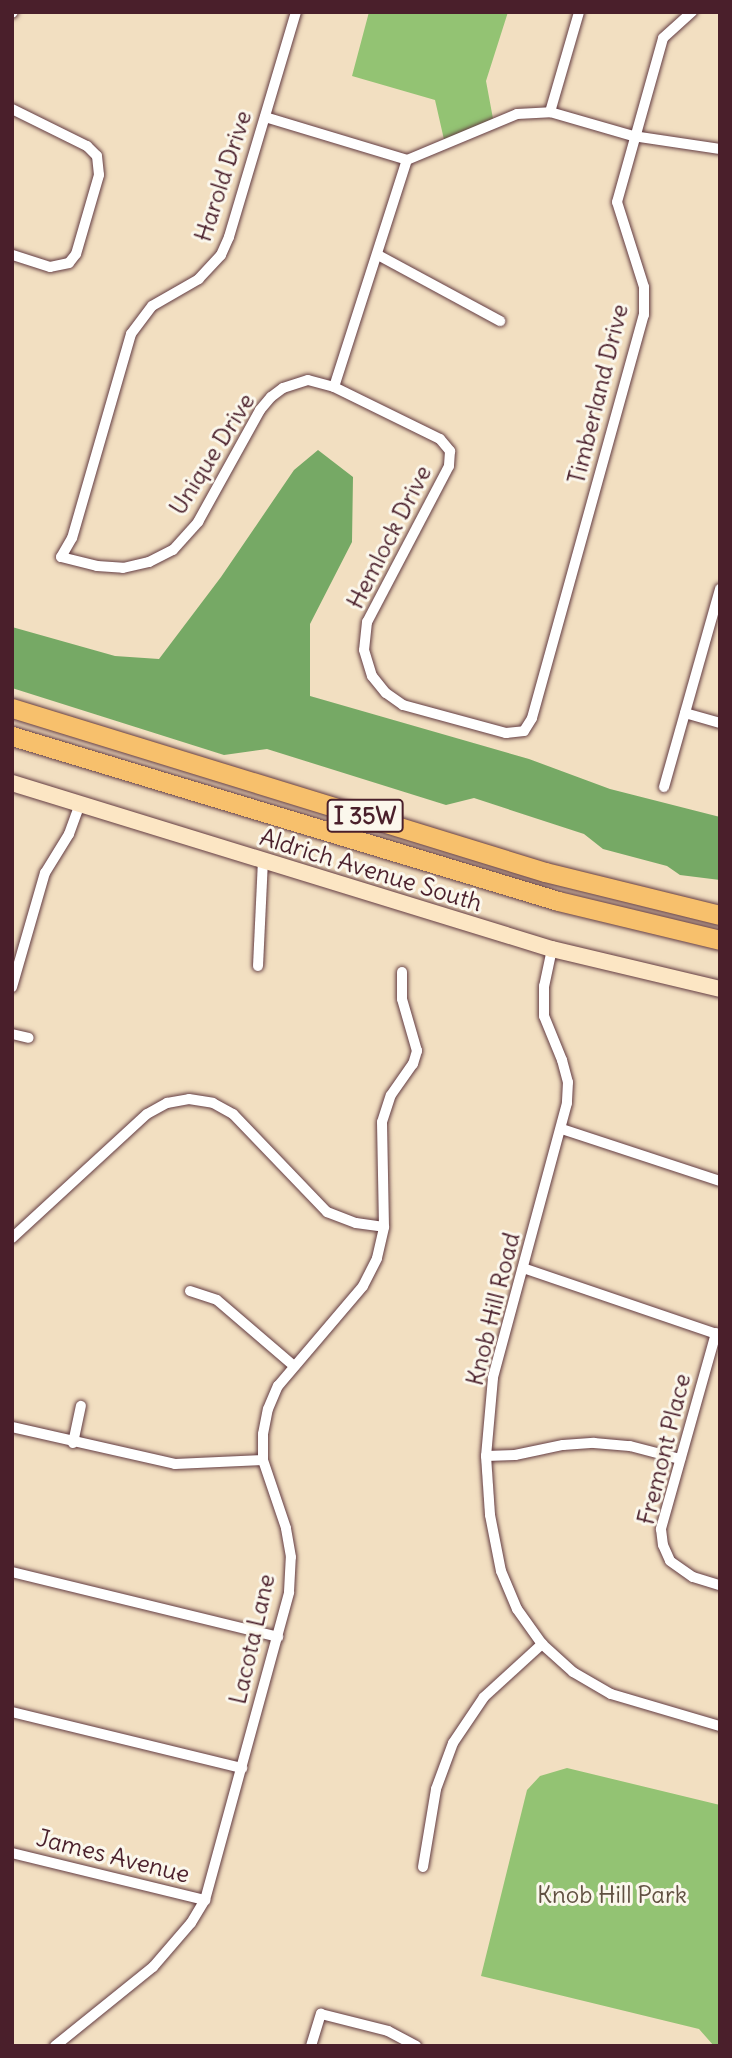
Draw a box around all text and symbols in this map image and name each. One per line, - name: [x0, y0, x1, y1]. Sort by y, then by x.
- street label: Harold Drive: [188, 107, 258, 245]
- street label: Timberland Drive: [562, 301, 634, 487]
- street label: Unique Drive: [163, 388, 261, 520]
- street label: Hemlock Drive: [341, 461, 437, 613]
- road number: I 35W: [326, 796, 404, 836]
- street label: Aldrich Avenue South: [256, 822, 486, 918]
- street label: Knob Hill Road: [460, 1230, 526, 1388]
- street label: Fremont Place: [631, 1370, 697, 1528]
- street label: Lacota Lane: [223, 1571, 281, 1707]
- street label: James Avenue: [33, 1823, 193, 1889]
- park label: Knob Hill Park: [537, 1881, 687, 1909]

